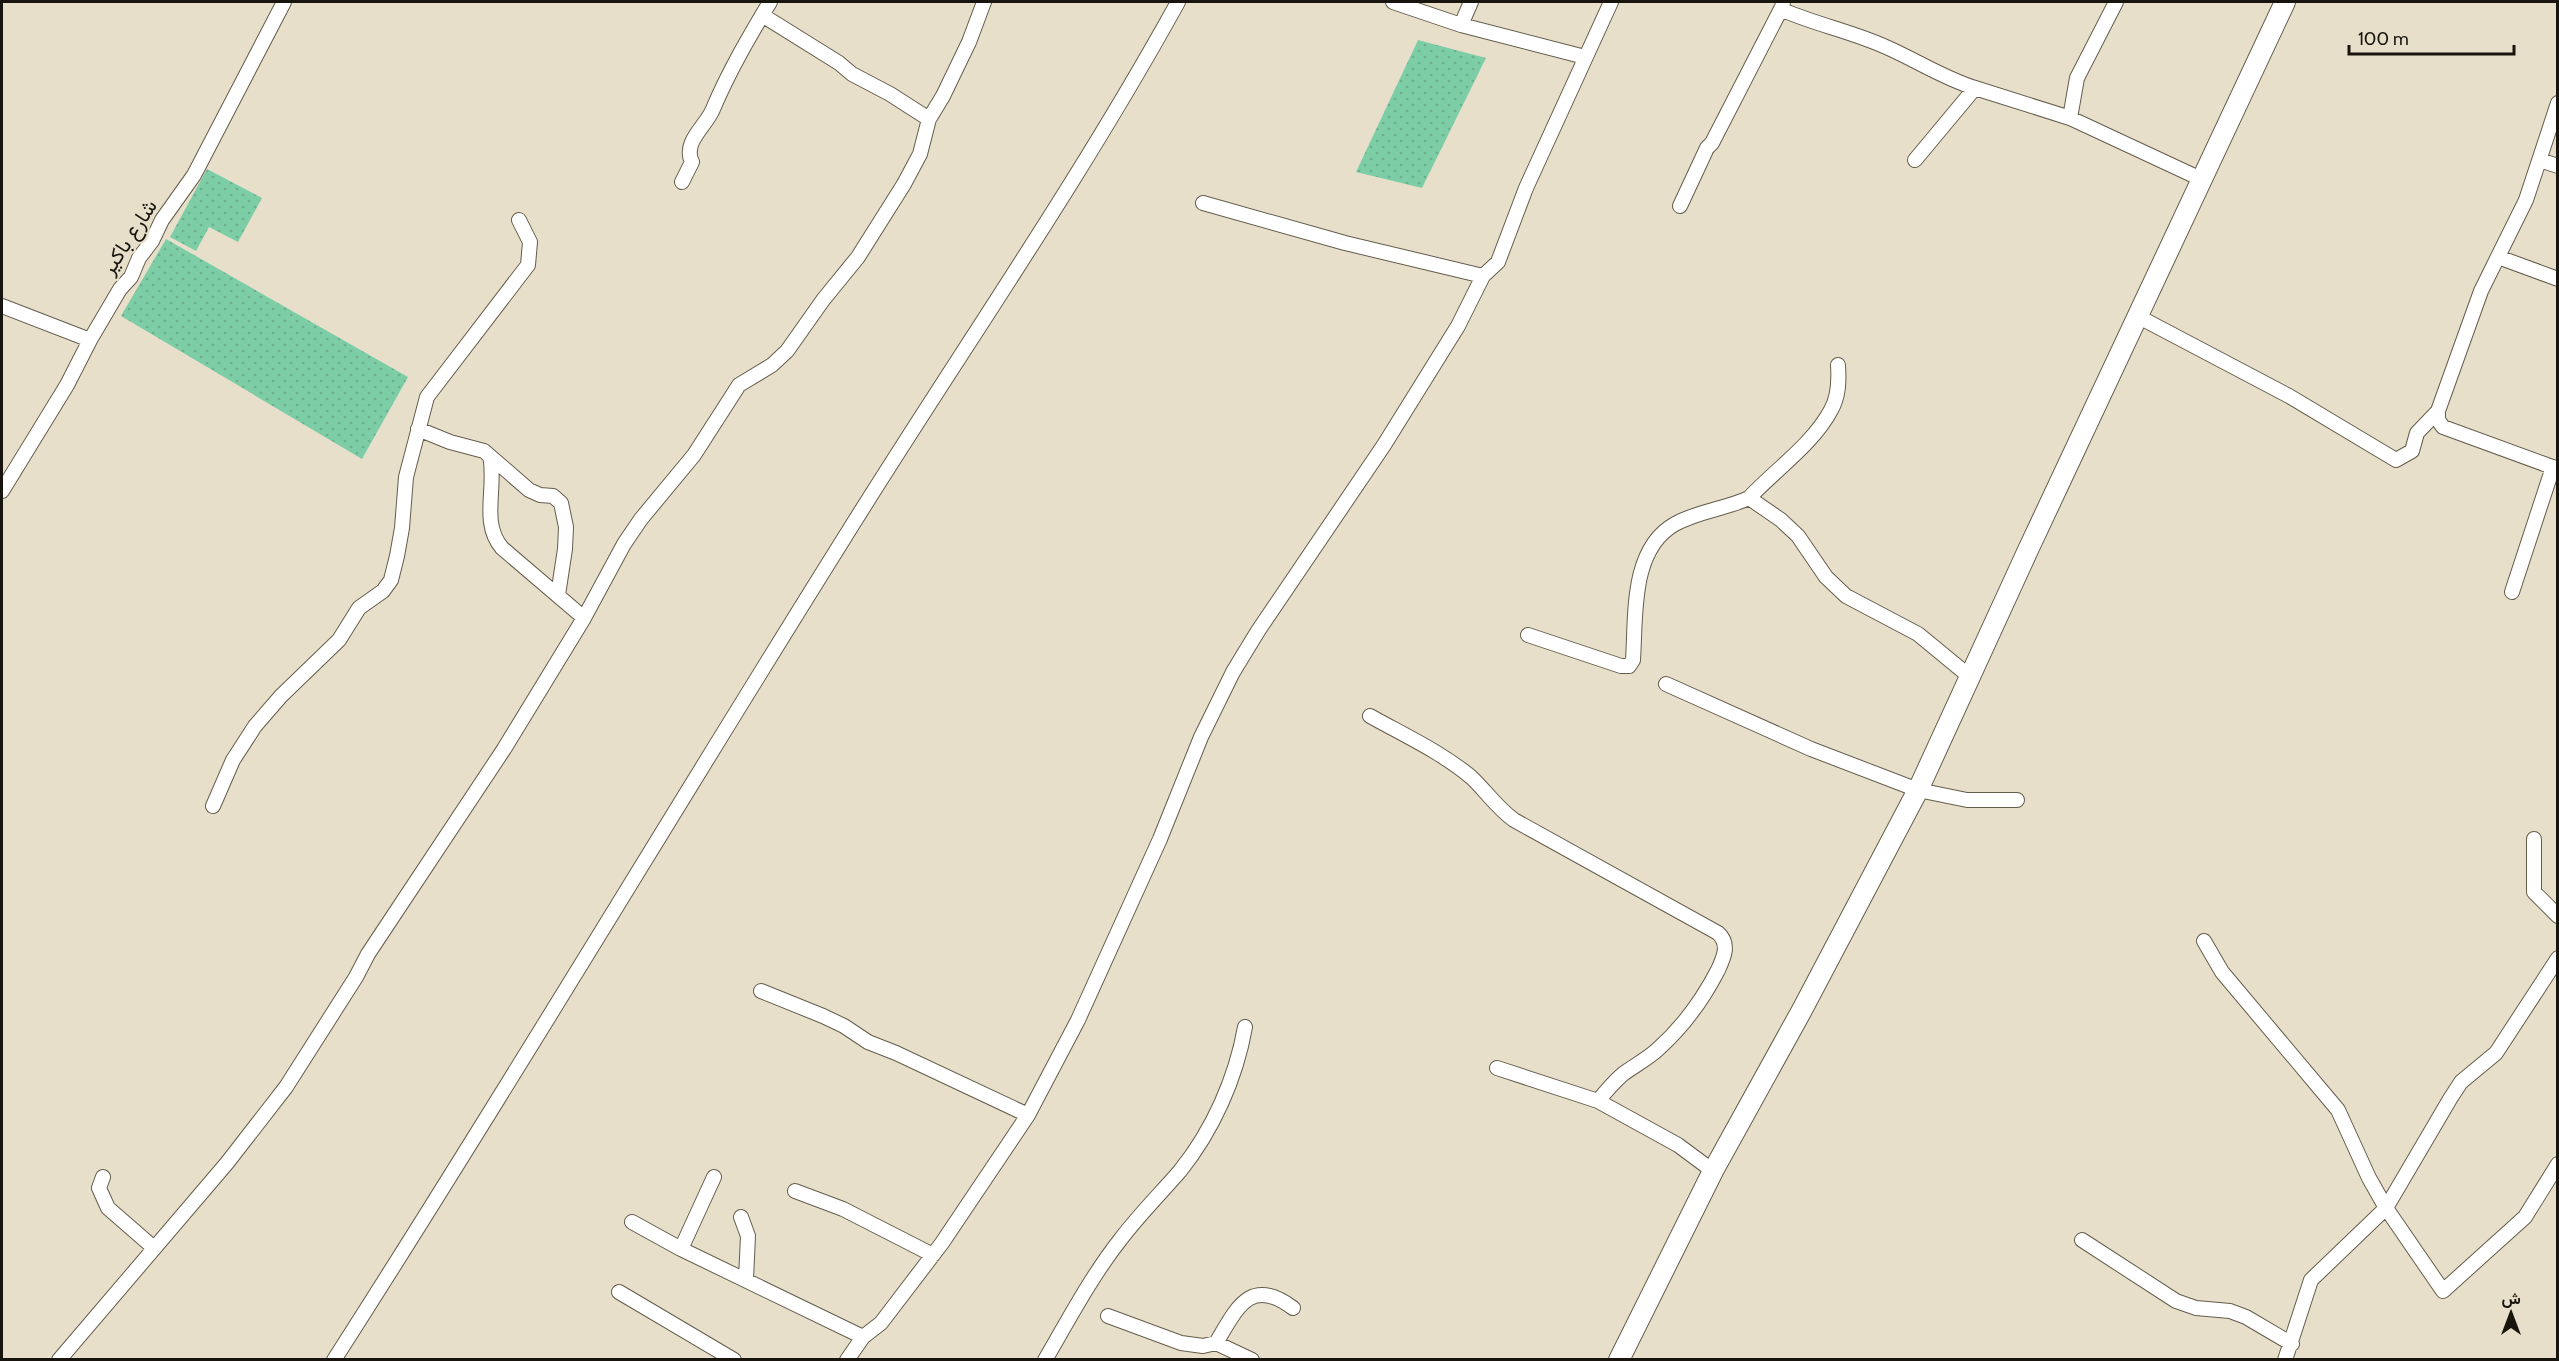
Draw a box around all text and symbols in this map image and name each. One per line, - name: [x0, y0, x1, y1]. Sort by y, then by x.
- scale bar: [2349, 18, 2514, 56]
- text: 100 m: [2358, 28, 2409, 50]
- street label: شارع باكير: [95, 195, 164, 281]
- north arrow: [2481, 1283, 2541, 1343]
- text: ش: [2501, 1289, 2521, 1308]

